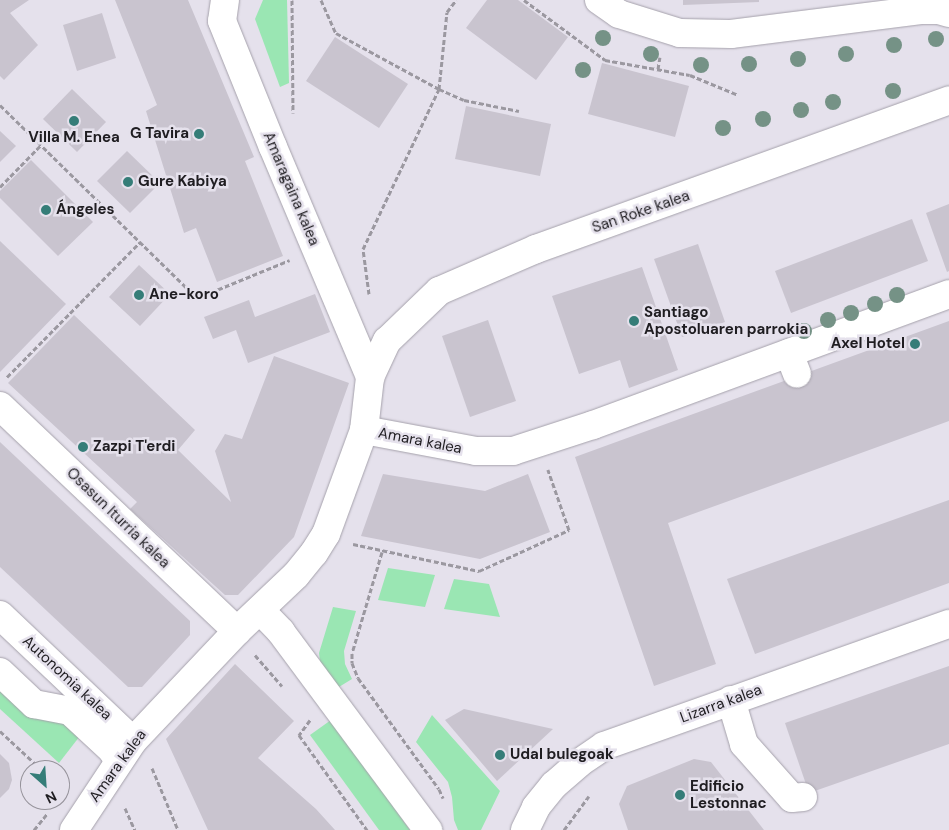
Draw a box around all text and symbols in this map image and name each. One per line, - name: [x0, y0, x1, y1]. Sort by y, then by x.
- marker: Villa M. Enea: [68, 115, 80, 127]
- place label: G Tavira: [130, 125, 189, 143]
- marker: G Tavira: [193, 128, 205, 140]
- place label: Villa M. Enea: [28, 129, 120, 147]
- street label: Amaragaina kalea: [259, 129, 323, 249]
- place label: Gure Kabiya: [138, 173, 227, 191]
- marker: Gure Kabiya: [122, 176, 134, 188]
- street label: San Roke kalea: [590, 187, 692, 237]
- place label: Ángeles: [56, 201, 115, 219]
- marker: Ángeles: [40, 204, 52, 216]
- place label: Ane-koro: [149, 286, 219, 304]
- marker: Ane-koro: [133, 289, 145, 301]
- place label: Santiago Apostoluaren parrokia: [644, 303, 808, 338]
- marker: Santiago Apostoluaren parrokia: [628, 315, 640, 327]
- place label: Axel Hotel: [831, 335, 905, 353]
- marker: Axel Hotel: [909, 338, 921, 350]
- street label: Amara kalea: [377, 424, 463, 458]
- place label: Zazpi T'erdi: [93, 438, 175, 456]
- marker: Zazpi T'erdi: [77, 441, 89, 453]
- street label: Osasun Iturria kalea: [63, 464, 173, 572]
- street label: Autonomia kalea: [19, 632, 115, 724]
- street label: Lizarra kalea: [678, 681, 764, 727]
- street label: Amara kalea: [86, 726, 150, 806]
- place label: Udal bulegoak: [510, 746, 614, 764]
- marker: Udal bulegoak: [494, 749, 506, 761]
- north arrow: [20, 760, 70, 810]
- place label: Edificio Lestonnac: [690, 777, 767, 812]
- text: N: [43, 787, 60, 808]
- marker: Edificio Lestonnac: [674, 789, 686, 801]

